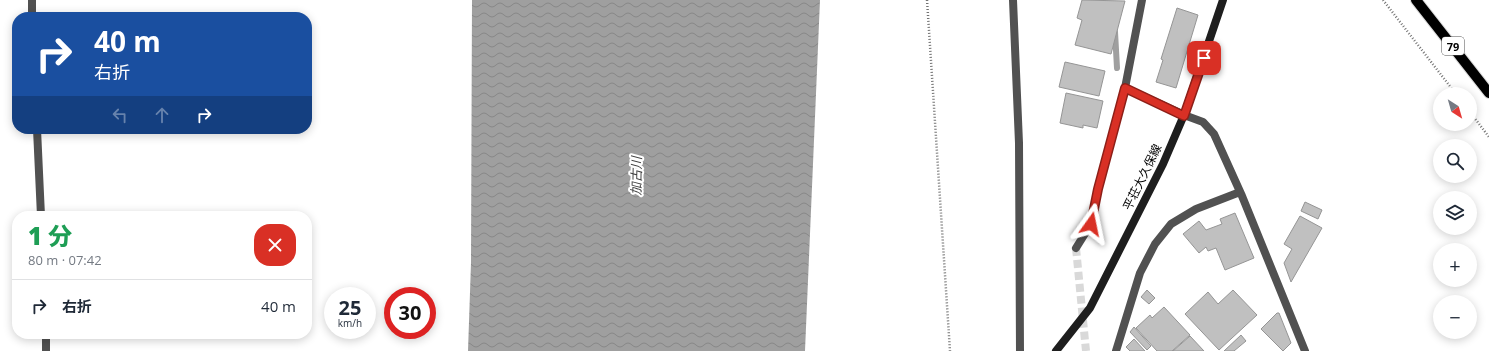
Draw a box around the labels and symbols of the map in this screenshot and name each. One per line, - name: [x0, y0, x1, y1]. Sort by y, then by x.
- road number: 79: [1442, 37, 1464, 55]
- pin: [1187, 41, 1221, 75]
- north arrow: [1433, 87, 1477, 131]
- street label: 平荘大久保線: [1119, 141, 1165, 213]
- water label: 加古川: [627, 154, 645, 196]
- position arrow: [1070, 203, 1112, 245]
- speed limit sign: 30: [384, 287, 436, 339]

